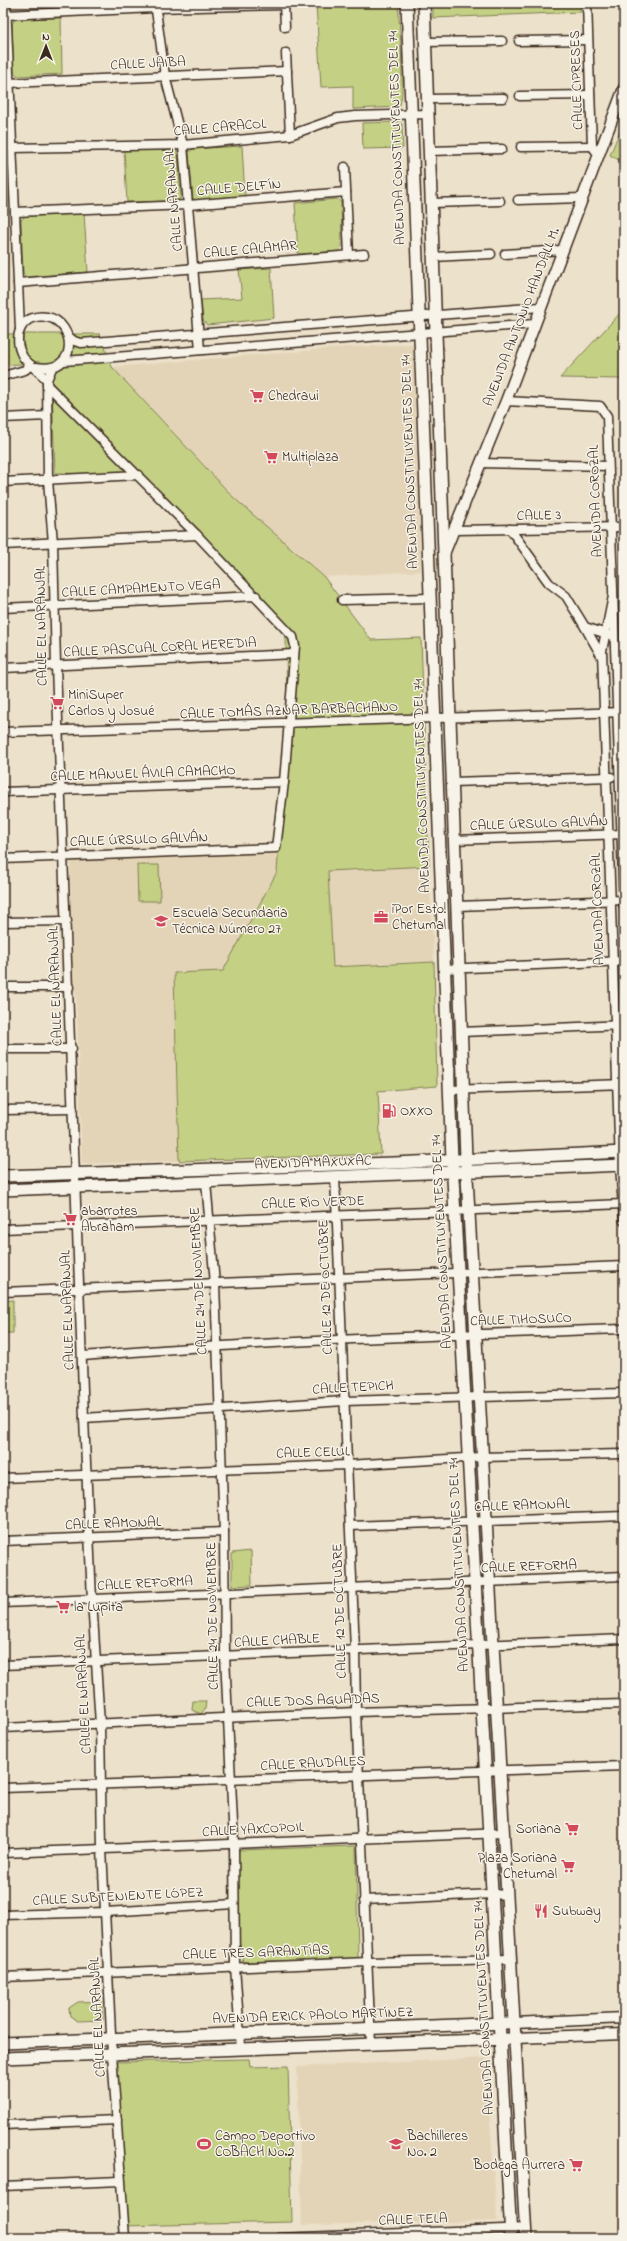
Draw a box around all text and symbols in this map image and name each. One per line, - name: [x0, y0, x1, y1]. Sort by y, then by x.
- north arrow: [26, 26, 66, 66]
- text: N: [42, 29, 50, 45]
- street label: AVENIDA CONSTITUYENTES DEL 74: [383, 30, 411, 245]
- street label: CALLE CIPRESES: [565, 30, 589, 130]
- street label: CALLE JAIBA: [110, 52, 186, 76]
- street label: CALLE CARACOL: [173, 113, 268, 143]
- street label: CALLE NARANJAL: [159, 147, 189, 252]
- street label: CALLE DELFÍN: [196, 174, 282, 202]
- street label: AVENIDA ANTONIO HANDALL M.: [478, 224, 566, 409]
- street label: CALLE CALAMAR: [202, 235, 298, 265]
- street label: AVENIDA CONSTITUYENTES DEL 74: [396, 354, 424, 569]
- place label: Chedraui: [268, 386, 319, 407]
- supermarket icon: Chedraui: [249, 388, 265, 404]
- street label: AVENIDA COROZAL: [584, 444, 608, 558]
- place label: Multiplaza: [282, 447, 339, 468]
- supermarket icon: Multiplaza: [263, 449, 279, 465]
- street label: CALLE 3: [517, 505, 562, 527]
- street label: CALLE EL NARANJAL: [30, 565, 54, 686]
- street label: CALLE CAMPAMENTO VEGA: [61, 574, 221, 604]
- street label: CALLE PASCUAL CORAL HEREDIA: [63, 632, 257, 664]
- street label: AVENIDA CONSTITUYENTES DEL 74: [408, 678, 436, 893]
- place label: MiniSuper Carlos y Josué: [68, 685, 155, 723]
- supermarket icon: MiniSuper Carlos y Josué: [49, 695, 65, 711]
- street label: CALLE TOMÁS AZNAR BARBACHANO: [180, 696, 398, 725]
- street label: CALLE MANUEL ÁVILA CAMACHO: [50, 759, 236, 788]
- street label: CALLE ÚRSULO GALVÁN: [470, 810, 608, 837]
- street label: CALLE ÚRSULO GALVÁN: [70, 826, 208, 853]
- street label: AVENIDA COROZAL: [586, 852, 610, 966]
- place label: ¡Por Esto! Chetumal: [392, 899, 446, 936]
- place label: Escuela Secundaria Técnica Número 27: [172, 903, 288, 940]
- office icon: ¡Por Esto! Chetumal: [373, 909, 389, 925]
- school or university icon: Escuela Secundaria Técnica Número 27: [153, 913, 169, 929]
- street label: CALLE EL NARANJAL: [43, 925, 69, 1047]
- place label: OXXO: [400, 1101, 433, 1122]
- fuel station icon: OXXO: [381, 1103, 397, 1119]
- street label: AVENIDA CONSTITUYENTES DEL 74: [426, 1134, 458, 1350]
- street label: AVENIDA MAXUXAC: [254, 1150, 372, 1176]
- street label: CALLE RÍO VERDE: [261, 1191, 365, 1215]
- place label: abarrotes Abraham: [81, 1201, 138, 1238]
- street label: CALLE 24 DE NOVIEMBRE: [185, 1206, 213, 1356]
- supermarket icon: abarrotes Abraham: [62, 1211, 78, 1227]
- street label: CALLE 12 DE OCTUBRE: [313, 1219, 339, 1355]
- street label: CALLE EL NARANJAL: [55, 1249, 81, 1371]
- street label: CALLE TIHOSUCO: [470, 1308, 572, 1332]
- street label: CALLE TEPICH: [312, 1375, 394, 1401]
- street label: CALLE CELUL: [276, 1441, 351, 1465]
- street label: AVENIDA CONSTITUYENTES DEL 74: [443, 1457, 475, 1673]
- street label: CALLE RAMONAL: [474, 1494, 571, 1518]
- street label: CALLE RAMONAL: [65, 1512, 162, 1536]
- street label: CALLE 24 DE NOVIEMBRE: [201, 1542, 225, 1690]
- street label: CALLE 12 DE OCTUBRE: [327, 1543, 353, 1679]
- street label: CALLE REFORMA: [481, 1555, 577, 1579]
- street label: CALLE REFORMA: [96, 1571, 194, 1597]
- place label: la Lupita: [74, 1597, 123, 1618]
- supermarket icon: la Lupita: [55, 1599, 71, 1615]
- street label: CALLE CHABLE: [233, 1628, 321, 1654]
- street label: CALLE EL NARANJAL: [70, 1633, 98, 1755]
- street label: CALLE DOS AGUADAS: [246, 1688, 380, 1714]
- street label: CALLE RAUDALES: [260, 1751, 366, 1777]
- street label: CALLE YAXCOPOIL: [201, 1817, 305, 1843]
- place label: Soriana: [516, 1819, 561, 1840]
- supermarket icon: Soriana: [564, 1821, 580, 1837]
- place label: Plaza Soriana Chetumal: [478, 1848, 557, 1885]
- supermarket icon: Plaza Soriana Chetumal: [560, 1858, 576, 1874]
- street label: CALLE SUBTENIENTE LÓPEZ: [32, 1882, 204, 1912]
- street label: AVENIDA CONSTITUYENTES DEL 74: [468, 1900, 500, 2116]
- place label: Subway: [552, 1901, 601, 1923]
- restaurant icon: Subway: [533, 1903, 549, 1919]
- street label: CALLE TRES GARANTÍAS: [182, 1940, 330, 1966]
- street label: CALLE EL NARANJAL: [84, 1956, 112, 2078]
- street label: AVENIDA ERICK PAOLO MARTÍNEZ: [212, 2002, 414, 2030]
- place label: Campo Deportivo COBACH No.2: [215, 2126, 315, 2163]
- place label: Bachilleres No. 2: [406, 2126, 468, 2163]
- sports icon: Campo Deportivo COBACH No.2: [196, 2136, 212, 2152]
- school or university icon: Bachilleres No. 2: [388, 2136, 404, 2152]
- place label: Bodega Aurrera: [472, 2155, 565, 2177]
- supermarket icon: Bodega Aurrera: [568, 2157, 584, 2173]
- street label: CALLE TELA: [378, 2208, 448, 2232]

